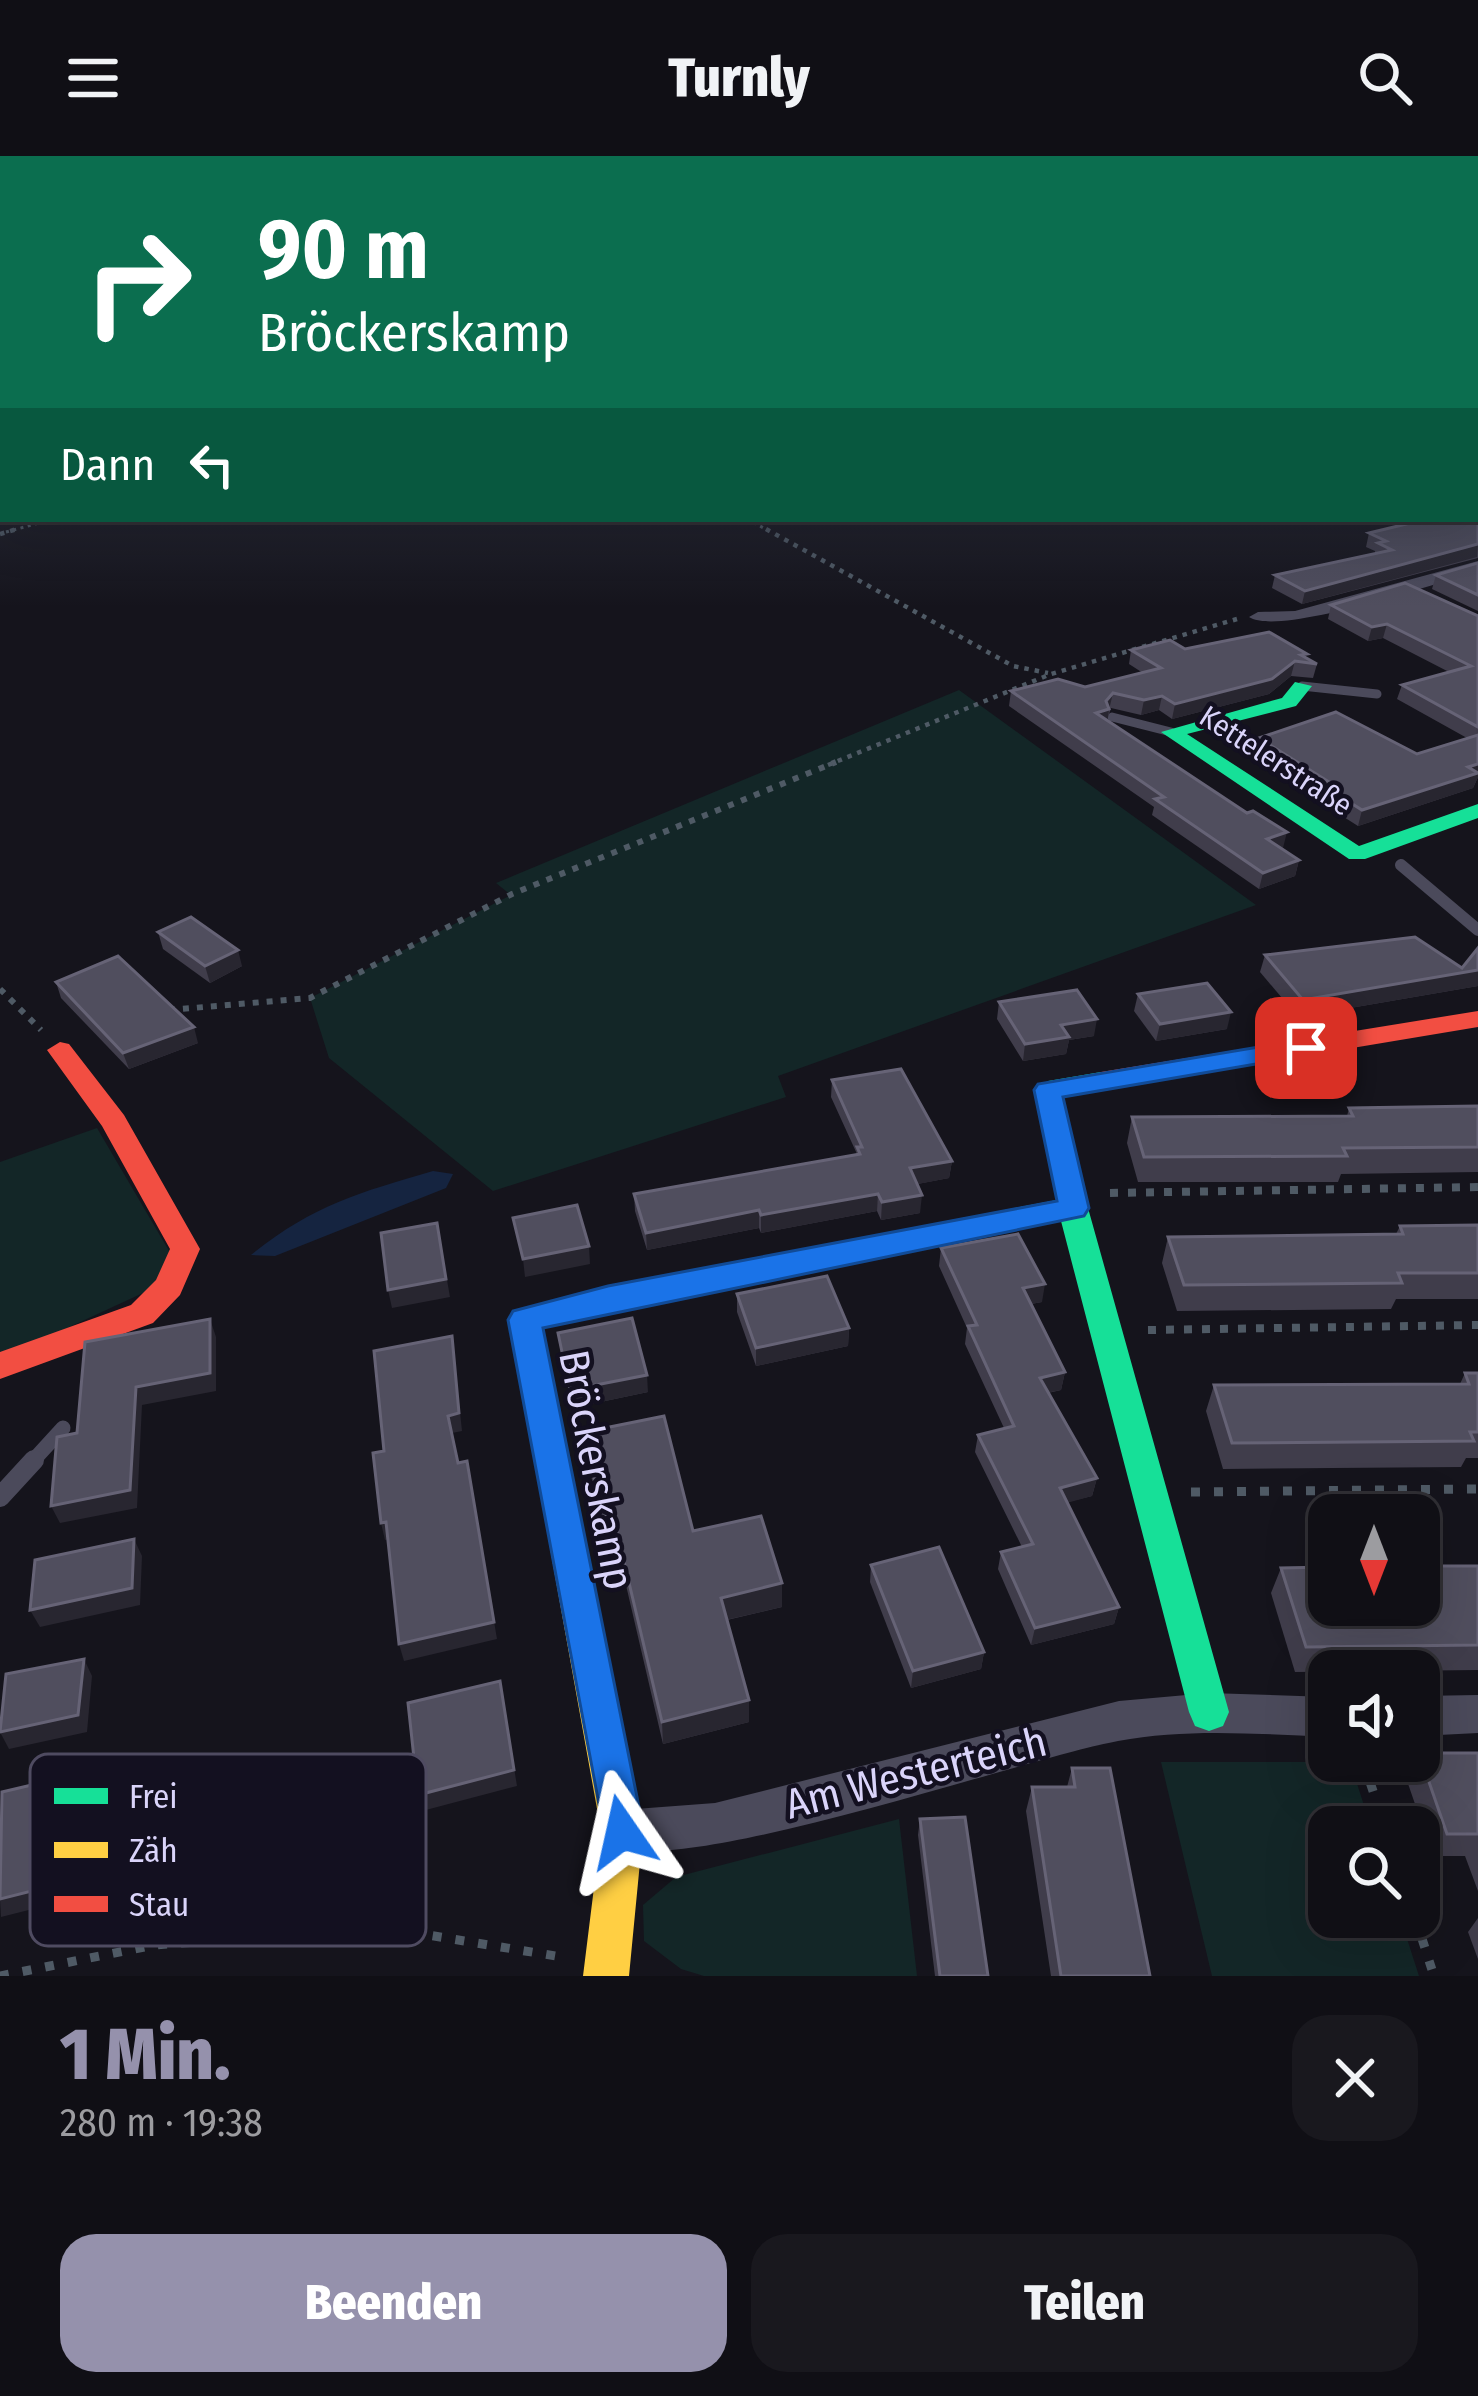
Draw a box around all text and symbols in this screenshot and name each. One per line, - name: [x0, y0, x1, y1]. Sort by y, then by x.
- icon: menu: [60, 45, 126, 111]
- icon: search: [1352, 45, 1418, 111]
- text: Turnly: [668, 46, 810, 110]
- text: 90 m: [258, 199, 429, 300]
- icon: right: [60, 204, 216, 360]
- text: Bröckerskamp: [258, 301, 570, 365]
- icon: left: [179, 432, 245, 498]
- text: Dann: [60, 438, 155, 492]
- street label: Kettelerstraße: [1193, 698, 1359, 824]
- pin: [1255, 997, 1357, 1099]
- icon: arrive: [1273, 1015, 1339, 1081]
- street label: Bröckerskamp: [548, 1346, 644, 1594]
- north arrow: [1308, 1494, 1440, 1626]
- map controls: [1308, 1494, 1440, 1938]
- button: sound: [1308, 1650, 1440, 1782]
- street label: Am Westerteich: [780, 1716, 1052, 1830]
- legend: [30, 1754, 426, 1946]
- position arrow: [559, 1769, 685, 1895]
- text: Frei: [129, 1777, 178, 1817]
- button: search: [1308, 1806, 1440, 1938]
- text: Zäh: [129, 1831, 178, 1871]
- text: Stau: [129, 1885, 189, 1925]
- text: 1 Min.: [60, 2012, 231, 2098]
- button: close: [1292, 2015, 1418, 2141]
- text: 280 m · 19:38: [60, 2100, 263, 2146]
- button: Beenden: [60, 2234, 727, 2372]
- button: Teilen: [751, 2234, 1418, 2372]

